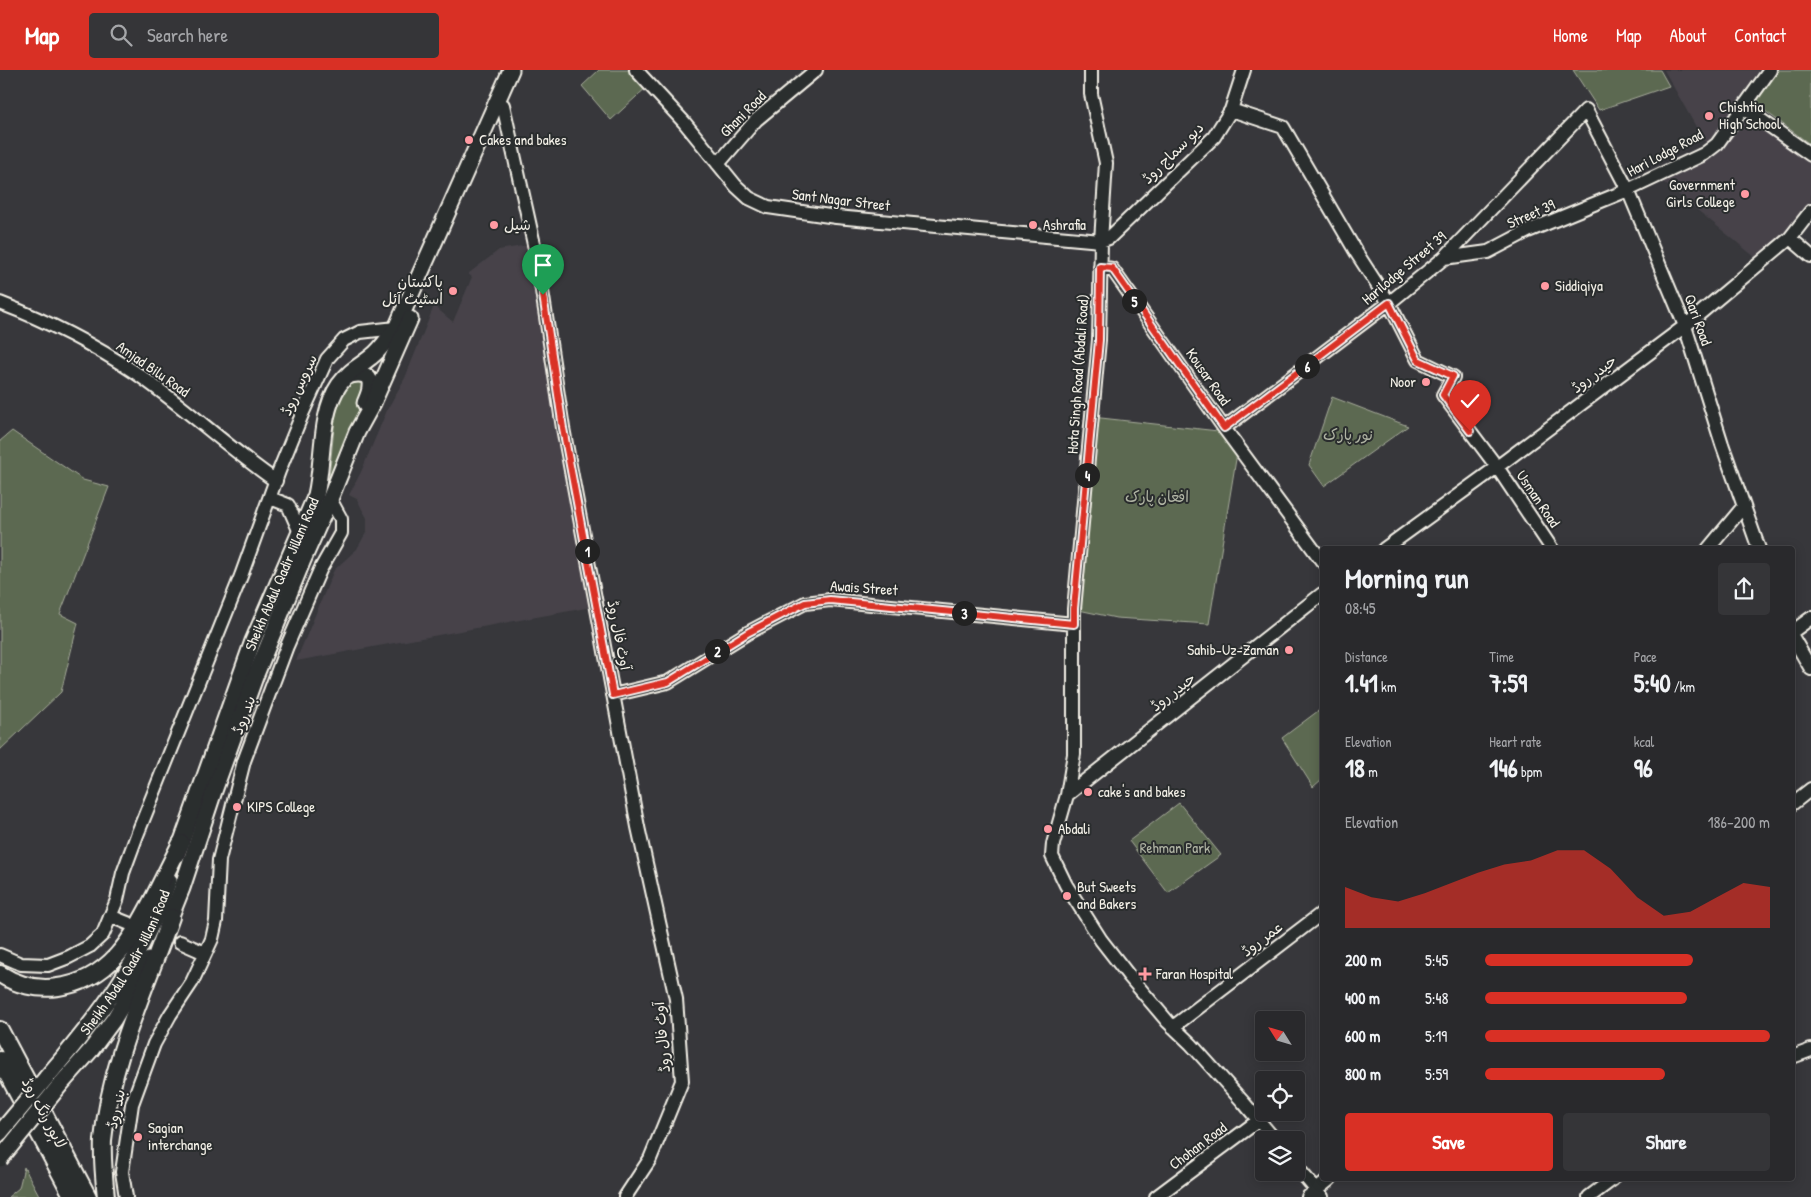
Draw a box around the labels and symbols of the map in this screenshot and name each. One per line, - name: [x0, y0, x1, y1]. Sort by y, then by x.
- street label: Ghani Road: [715, 86, 771, 141]
- place label: Chishtia High School: [1719, 96, 1781, 134]
- marker: Chishtia High School: [1703, 110, 1715, 122]
- street label: دیو سماج روڈ: [1137, 117, 1208, 188]
- street label: Hari Lodge Road: [1623, 124, 1707, 181]
- place label: Cakes and bakes: [479, 129, 567, 150]
- marker: Cakes and bakes: [463, 134, 475, 146]
- place label: Government Girls College: [1666, 174, 1736, 212]
- street label: Sant Nagar Street: [791, 183, 892, 216]
- marker: Government Girls College: [1739, 188, 1751, 200]
- street label: Street 39: [1503, 193, 1559, 233]
- place label: شیل: [504, 214, 531, 235]
- place label: Ashrafia: [1043, 214, 1086, 235]
- marker: شیل: [488, 219, 500, 231]
- marker: Ashrafia: [1027, 219, 1039, 231]
- street label: Harilodge Street 39: [1357, 226, 1451, 309]
- pin: [522, 244, 564, 295]
- place label: پاکستان اسٹیٹ آئل: [382, 271, 443, 309]
- place label: Siddiqiya: [1555, 275, 1603, 296]
- marker: Siddiqiya: [1539, 280, 1551, 292]
- marker: پاکستان اسٹیٹ آئل: [447, 285, 459, 297]
- pin: 5: [1122, 288, 1146, 314]
- street label: Qari Road: [1680, 291, 1717, 348]
- street label: Hota Singh Road (Abdali Road): [1061, 293, 1094, 455]
- street label: Amjad Bilu Road: [112, 336, 194, 402]
- street label: Kousar Road: [1181, 344, 1236, 410]
- street label: حیدر روڈ: [1567, 350, 1621, 398]
- street label: سروس روڈ: [275, 351, 322, 419]
- pin: 6: [1294, 354, 1320, 378]
- place label: Noor: [1390, 371, 1416, 392]
- marker: Noor: [1420, 376, 1432, 388]
- pin: [1449, 380, 1491, 431]
- park label: نور پارک: [1323, 424, 1373, 445]
- pin: 4: [1074, 462, 1100, 488]
- street label: Usman Road: [1512, 466, 1565, 532]
- park label: افغان پارک: [1125, 486, 1189, 507]
- street label: Sheikh Abdul Qadir Jillani Road: [239, 494, 324, 653]
- pin: 1: [574, 538, 600, 564]
- street label: Awais Street: [830, 575, 899, 600]
- street label: آوٹ فال روڈ: [602, 598, 637, 673]
- pin: 3: [952, 600, 976, 626]
- pin: 2: [704, 638, 730, 664]
- place label: Sahib-Uz-Zaman: [1187, 639, 1279, 660]
- marker: Sahib-Uz-Zaman: [1283, 644, 1295, 656]
- street label: حیدر روڈ: [1146, 667, 1200, 716]
- street label: بند روڈ: [227, 692, 260, 737]
- place label: cake's and bakes: [1098, 781, 1186, 802]
- marker: cake's and bakes: [1082, 786, 1094, 798]
- place label: KIPS College: [247, 796, 315, 817]
- marker: KIPS College: [231, 801, 243, 813]
- place label: Abdali: [1058, 818, 1091, 839]
- marker: Abdali: [1042, 823, 1054, 835]
- park label: Rehman Park: [1140, 837, 1210, 858]
- place label: But Sweets and Bakers: [1077, 876, 1136, 914]
- street label: Sheikh Abdul Qadir Jillani Road: [75, 887, 175, 1039]
- marker: But Sweets and Bakers: [1061, 890, 1073, 902]
- street label: عمر روڈ: [1237, 916, 1287, 961]
- place label: Faran Hospital: [1155, 963, 1233, 984]
- marker: Faran Hospital: [1138, 967, 1152, 981]
- street label: آوٹ فال روڈ: [648, 999, 675, 1073]
- north arrow: [1255, 1011, 1305, 1061]
- street label: لاہور رنگ روڈ: [16, 1074, 72, 1152]
- street label: بند روڈ: [101, 1087, 130, 1131]
- place label: Sagian interchange: [148, 1117, 213, 1155]
- street label: Chohan Road: [1164, 1117, 1231, 1174]
- marker: Sagian interchange: [132, 1131, 144, 1143]

